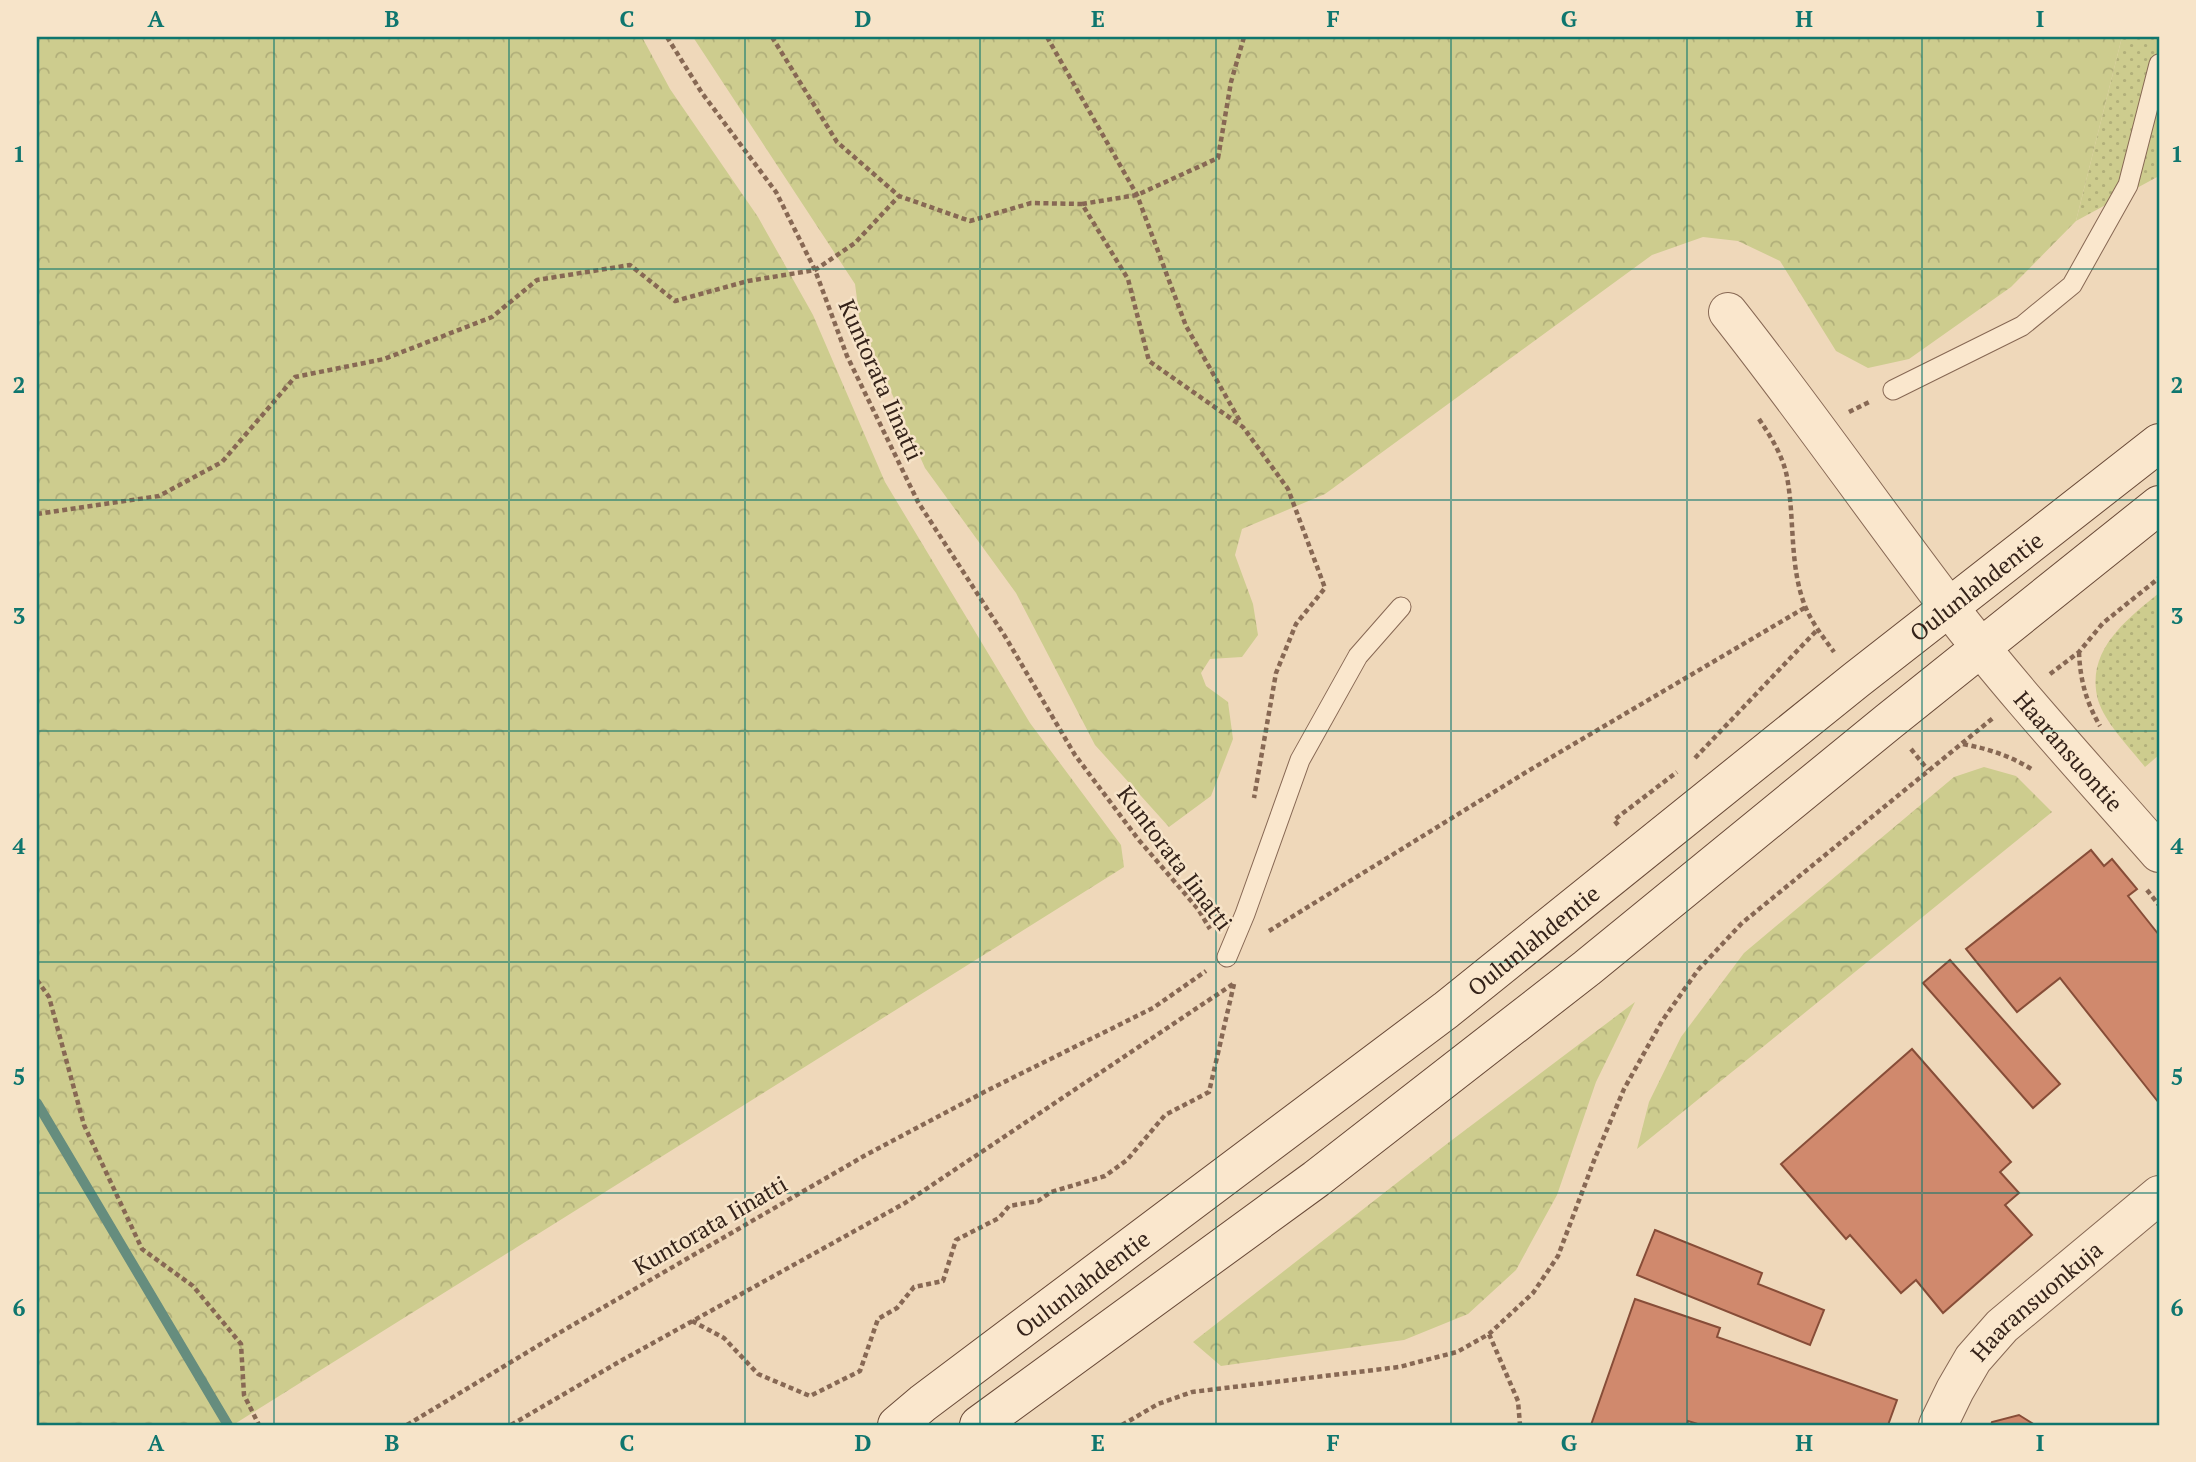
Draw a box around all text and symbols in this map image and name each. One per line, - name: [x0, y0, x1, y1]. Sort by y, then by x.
- text: A: [148, 3, 165, 34]
- text: B: [385, 3, 400, 34]
- text: C: [620, 3, 635, 34]
- text: D: [855, 3, 872, 34]
- text: E: [1091, 3, 1105, 34]
- text: F: [1326, 3, 1340, 34]
- text: G: [1561, 3, 1578, 34]
- text: H: [1795, 3, 1813, 34]
- text: I: [2036, 3, 2044, 34]
- text: 1: [13, 138, 26, 169]
- text: 1: [2171, 138, 2184, 169]
- street label: Kuntorata Iinatti: [832, 294, 930, 466]
- text: 2: [13, 369, 26, 400]
- text: 2: [2171, 369, 2184, 400]
- street label: Oulunlahdentie: [1903, 524, 2049, 648]
- text: 3: [13, 600, 26, 631]
- text: 3: [2171, 600, 2184, 631]
- street label: Haaransuontie: [2008, 684, 2130, 818]
- street label: Kuntorata Iinatti: [1110, 779, 1240, 937]
- text: 4: [13, 830, 26, 861]
- text: 4: [2171, 830, 2184, 861]
- street label: Oulunlahdentie: [1461, 877, 1606, 1003]
- text: 5: [13, 1061, 26, 1092]
- text: 5: [2171, 1061, 2184, 1092]
- street label: Kuntorata Iinatti: [627, 1168, 793, 1282]
- street label: Oulunlahdentie: [1008, 1223, 1156, 1344]
- street label: Haaransuonkuja: [1963, 1233, 2109, 1367]
- text: 6: [13, 1292, 26, 1323]
- text: 6: [2171, 1292, 2184, 1323]
- text: A: [148, 1427, 165, 1458]
- text: B: [385, 1427, 400, 1458]
- text: C: [620, 1427, 635, 1458]
- text: D: [855, 1427, 872, 1458]
- text: E: [1091, 1427, 1105, 1458]
- text: F: [1326, 1427, 1340, 1458]
- text: G: [1561, 1427, 1578, 1458]
- text: H: [1795, 1427, 1813, 1458]
- text: I: [2036, 1427, 2044, 1458]

